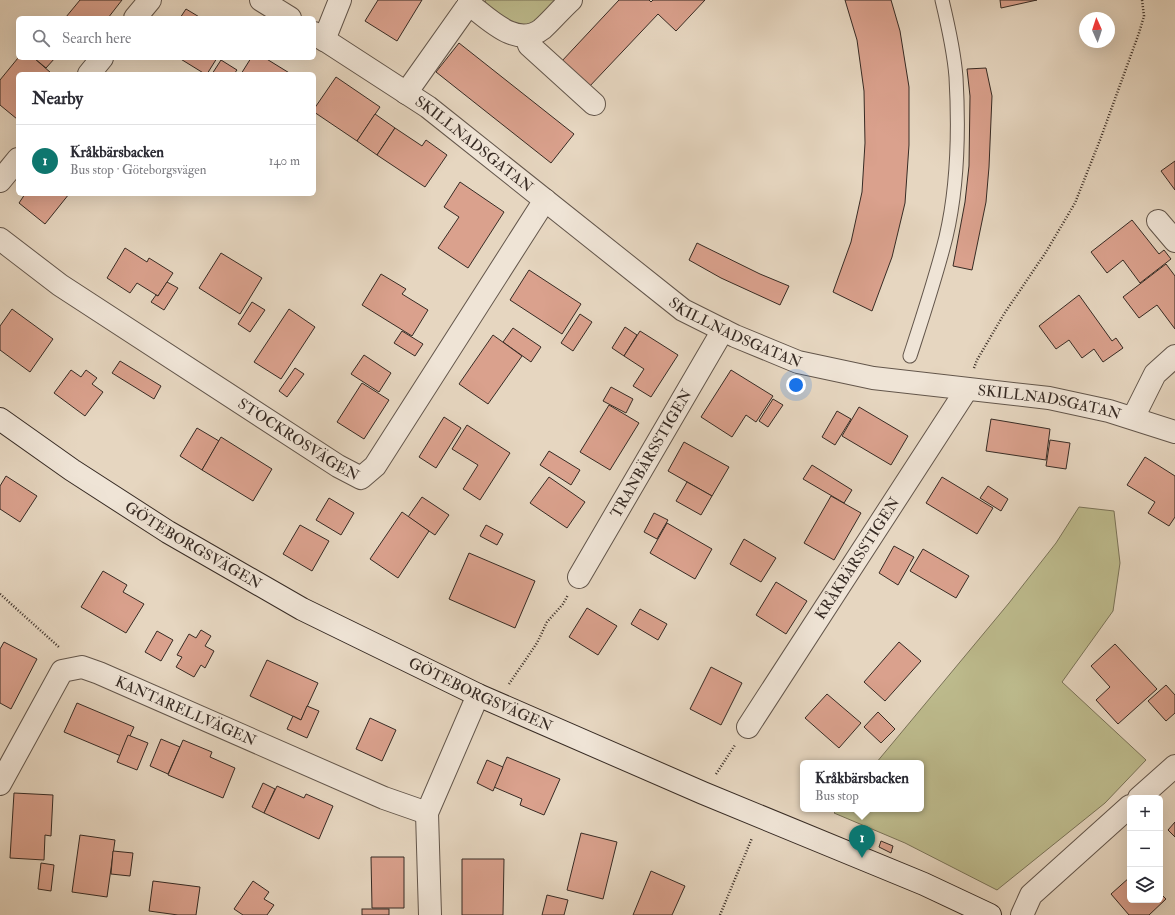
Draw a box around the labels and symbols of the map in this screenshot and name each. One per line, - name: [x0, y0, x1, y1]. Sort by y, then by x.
- north arrow: [1079, 12, 1115, 48]
- street label: SKILLNADSGATAN: [411, 92, 537, 197]
- street label: SKILLNADSGATAN: [665, 293, 805, 372]
- your location: [786, 375, 806, 395]
- street label: SKILLNADSGATAN: [977, 380, 1124, 424]
- street label: TRANBÄRSSTIGEN: [606, 385, 696, 521]
- street label: STOCKROSVÄGEN: [234, 394, 363, 485]
- street label: KRÅKBÄRSSTIGEN: [811, 493, 904, 623]
- street label: GÖTEBORGSVÄGEN: [121, 497, 266, 594]
- street label: GÖTEBORGSVÄGEN: [406, 653, 556, 736]
- street label: KANTARELLVÄGEN: [112, 672, 260, 750]
- pin: 1: [849, 825, 875, 858]

